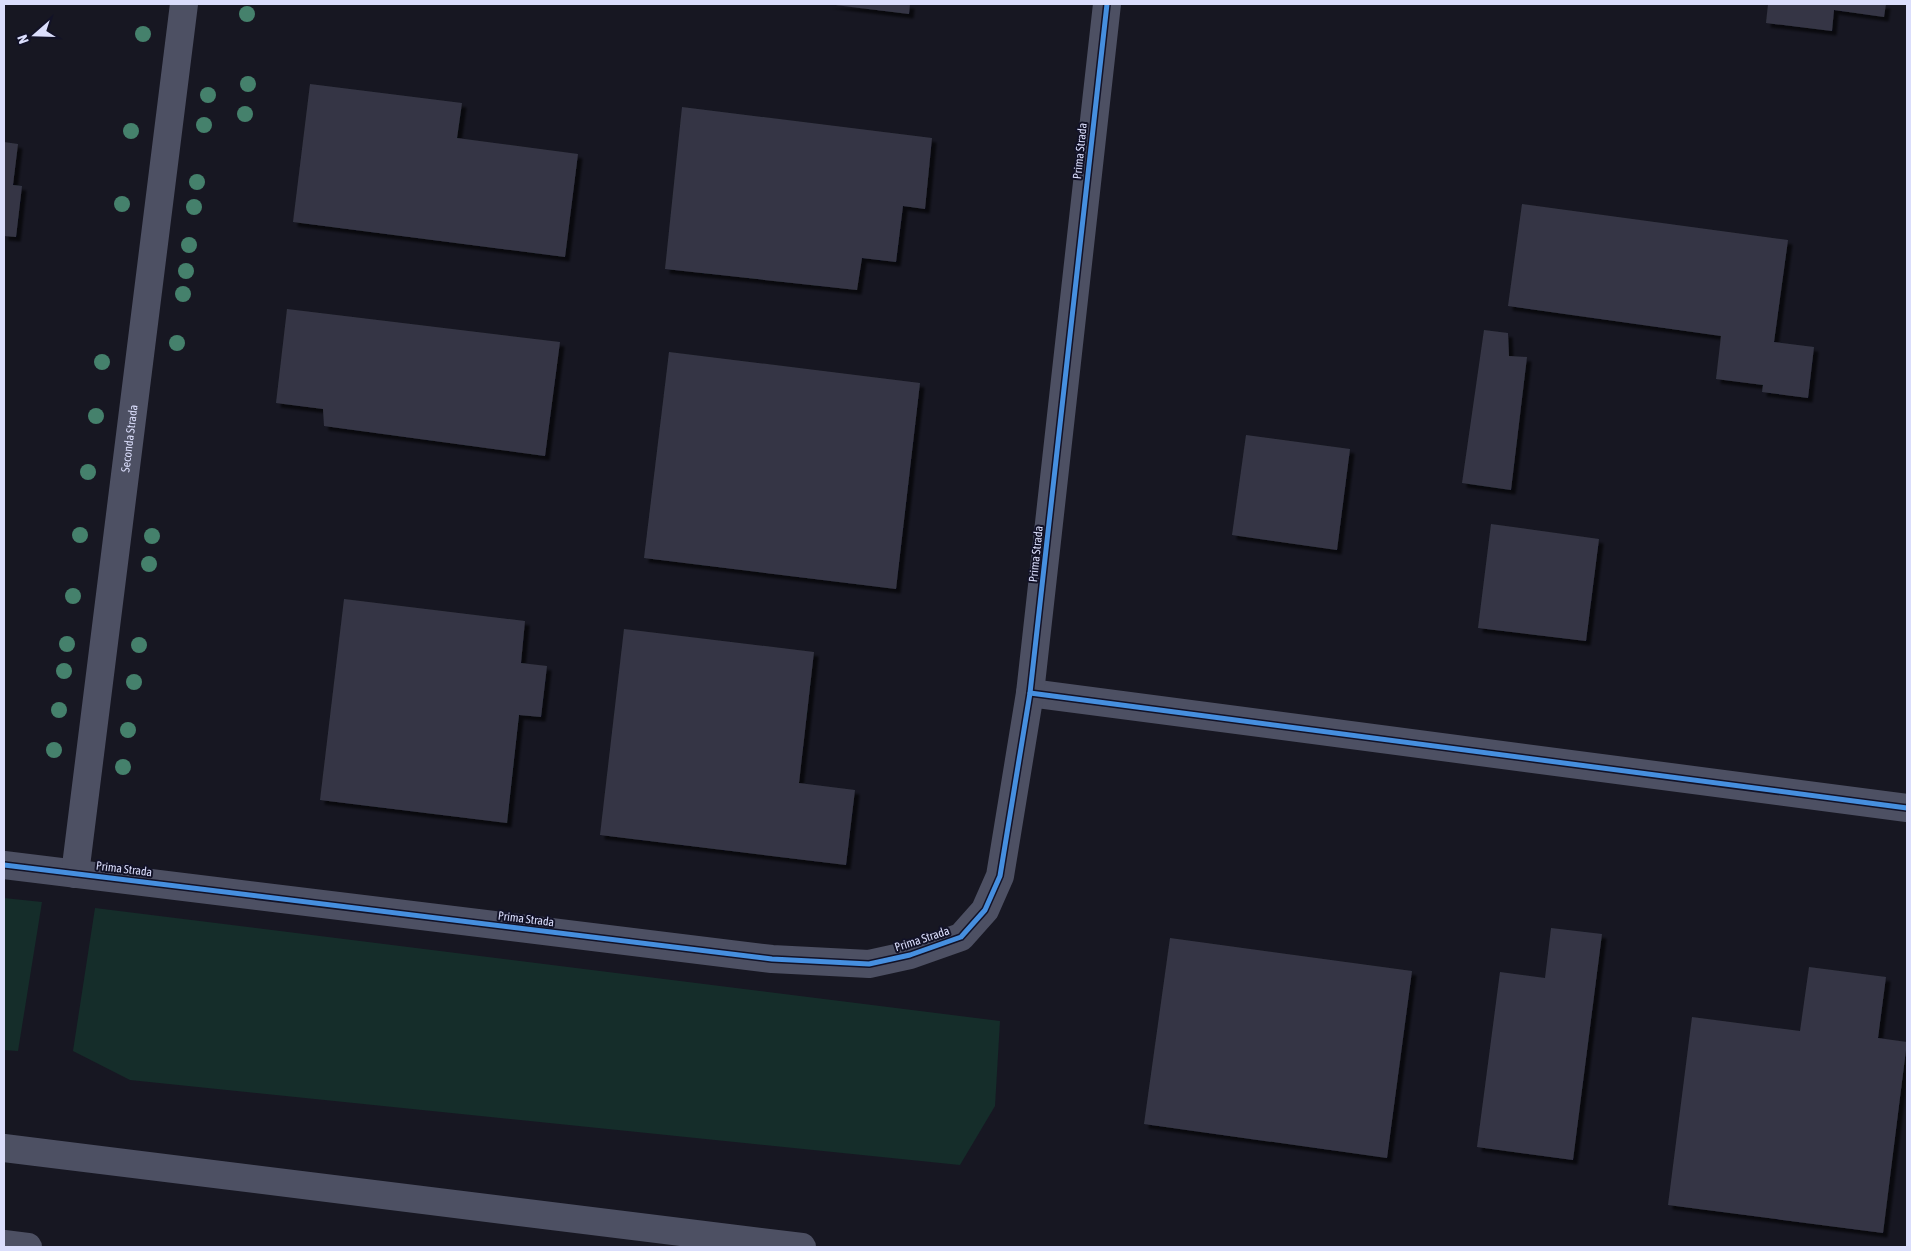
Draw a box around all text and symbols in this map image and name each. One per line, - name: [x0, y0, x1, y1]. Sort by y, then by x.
- north arrow: [10, 10, 60, 60]
- text: N: [14, 33, 32, 46]
- street label: Prima Strada: [1070, 122, 1090, 180]
- street label: Seconda Strada: [118, 404, 141, 473]
- street label: Prima Strada: [1026, 525, 1046, 583]
- street label: Prima Strada: [95, 859, 153, 879]
- street label: Prima Strada: [497, 909, 555, 929]
- street label: Prima Strada: [893, 924, 951, 954]

